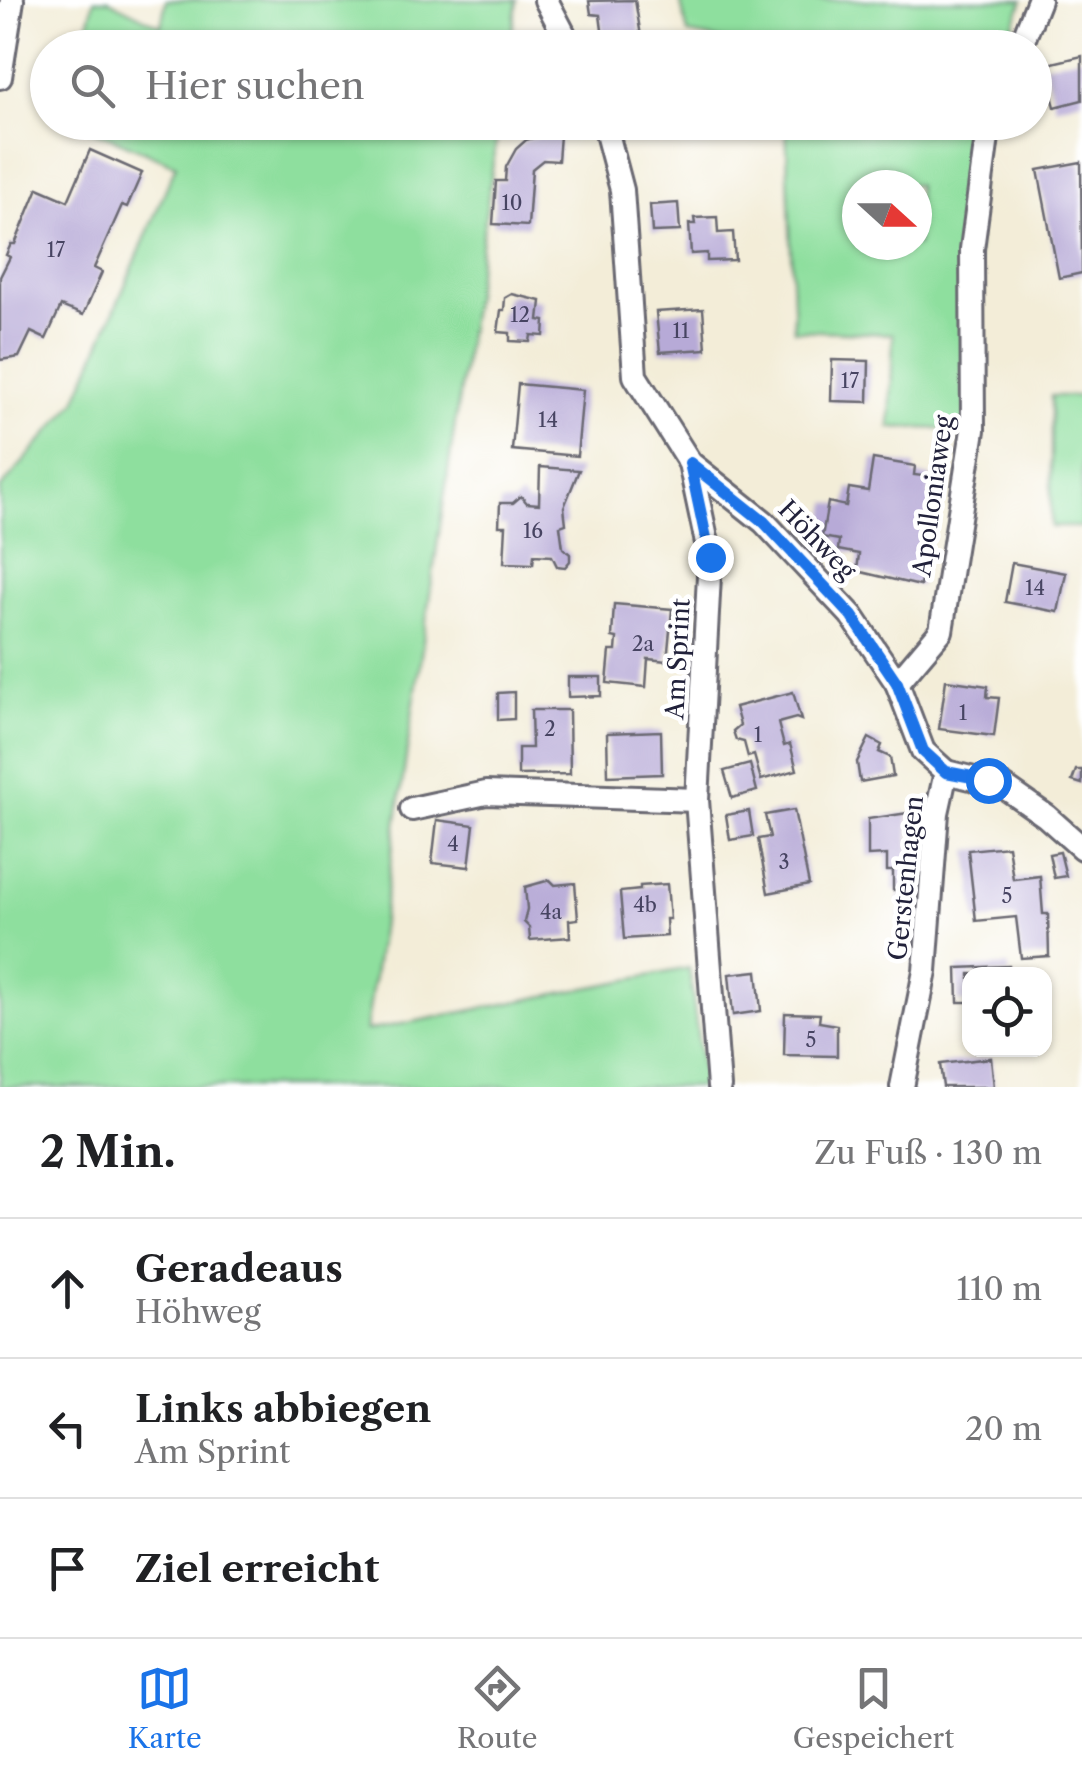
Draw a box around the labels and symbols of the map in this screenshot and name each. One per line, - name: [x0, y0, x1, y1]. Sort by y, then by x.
- north arrow: [842, 170, 932, 260]
- house number: 10: [501, 191, 523, 215]
- house number: 17: [47, 238, 65, 262]
- house number: 12: [510, 303, 530, 327]
- house number: 11: [673, 319, 690, 343]
- house number: 17: [841, 369, 859, 393]
- house number: 14: [538, 408, 558, 432]
- street label: Apolloniaweg: [906, 413, 960, 580]
- street label: Höhweg: [772, 494, 863, 587]
- house number: 16: [523, 519, 543, 543]
- route end: [688, 535, 734, 581]
- house number: 14: [1025, 576, 1045, 600]
- street label: Am Sprint: [659, 597, 697, 721]
- house number: 2a: [632, 632, 654, 656]
- house number: 1: [959, 701, 968, 725]
- house number: 2: [544, 717, 556, 741]
- house number: 1: [754, 723, 763, 747]
- route start: [966, 758, 1012, 804]
- street label: Gerstenhagen: [882, 794, 930, 962]
- house number: 4: [447, 832, 459, 856]
- house number: 3: [778, 850, 790, 874]
- house number: 5: [1002, 884, 1012, 908]
- house number: 4b: [633, 893, 657, 917]
- house number: 4a: [540, 900, 562, 924]
- house number: 5: [806, 1028, 816, 1052]

